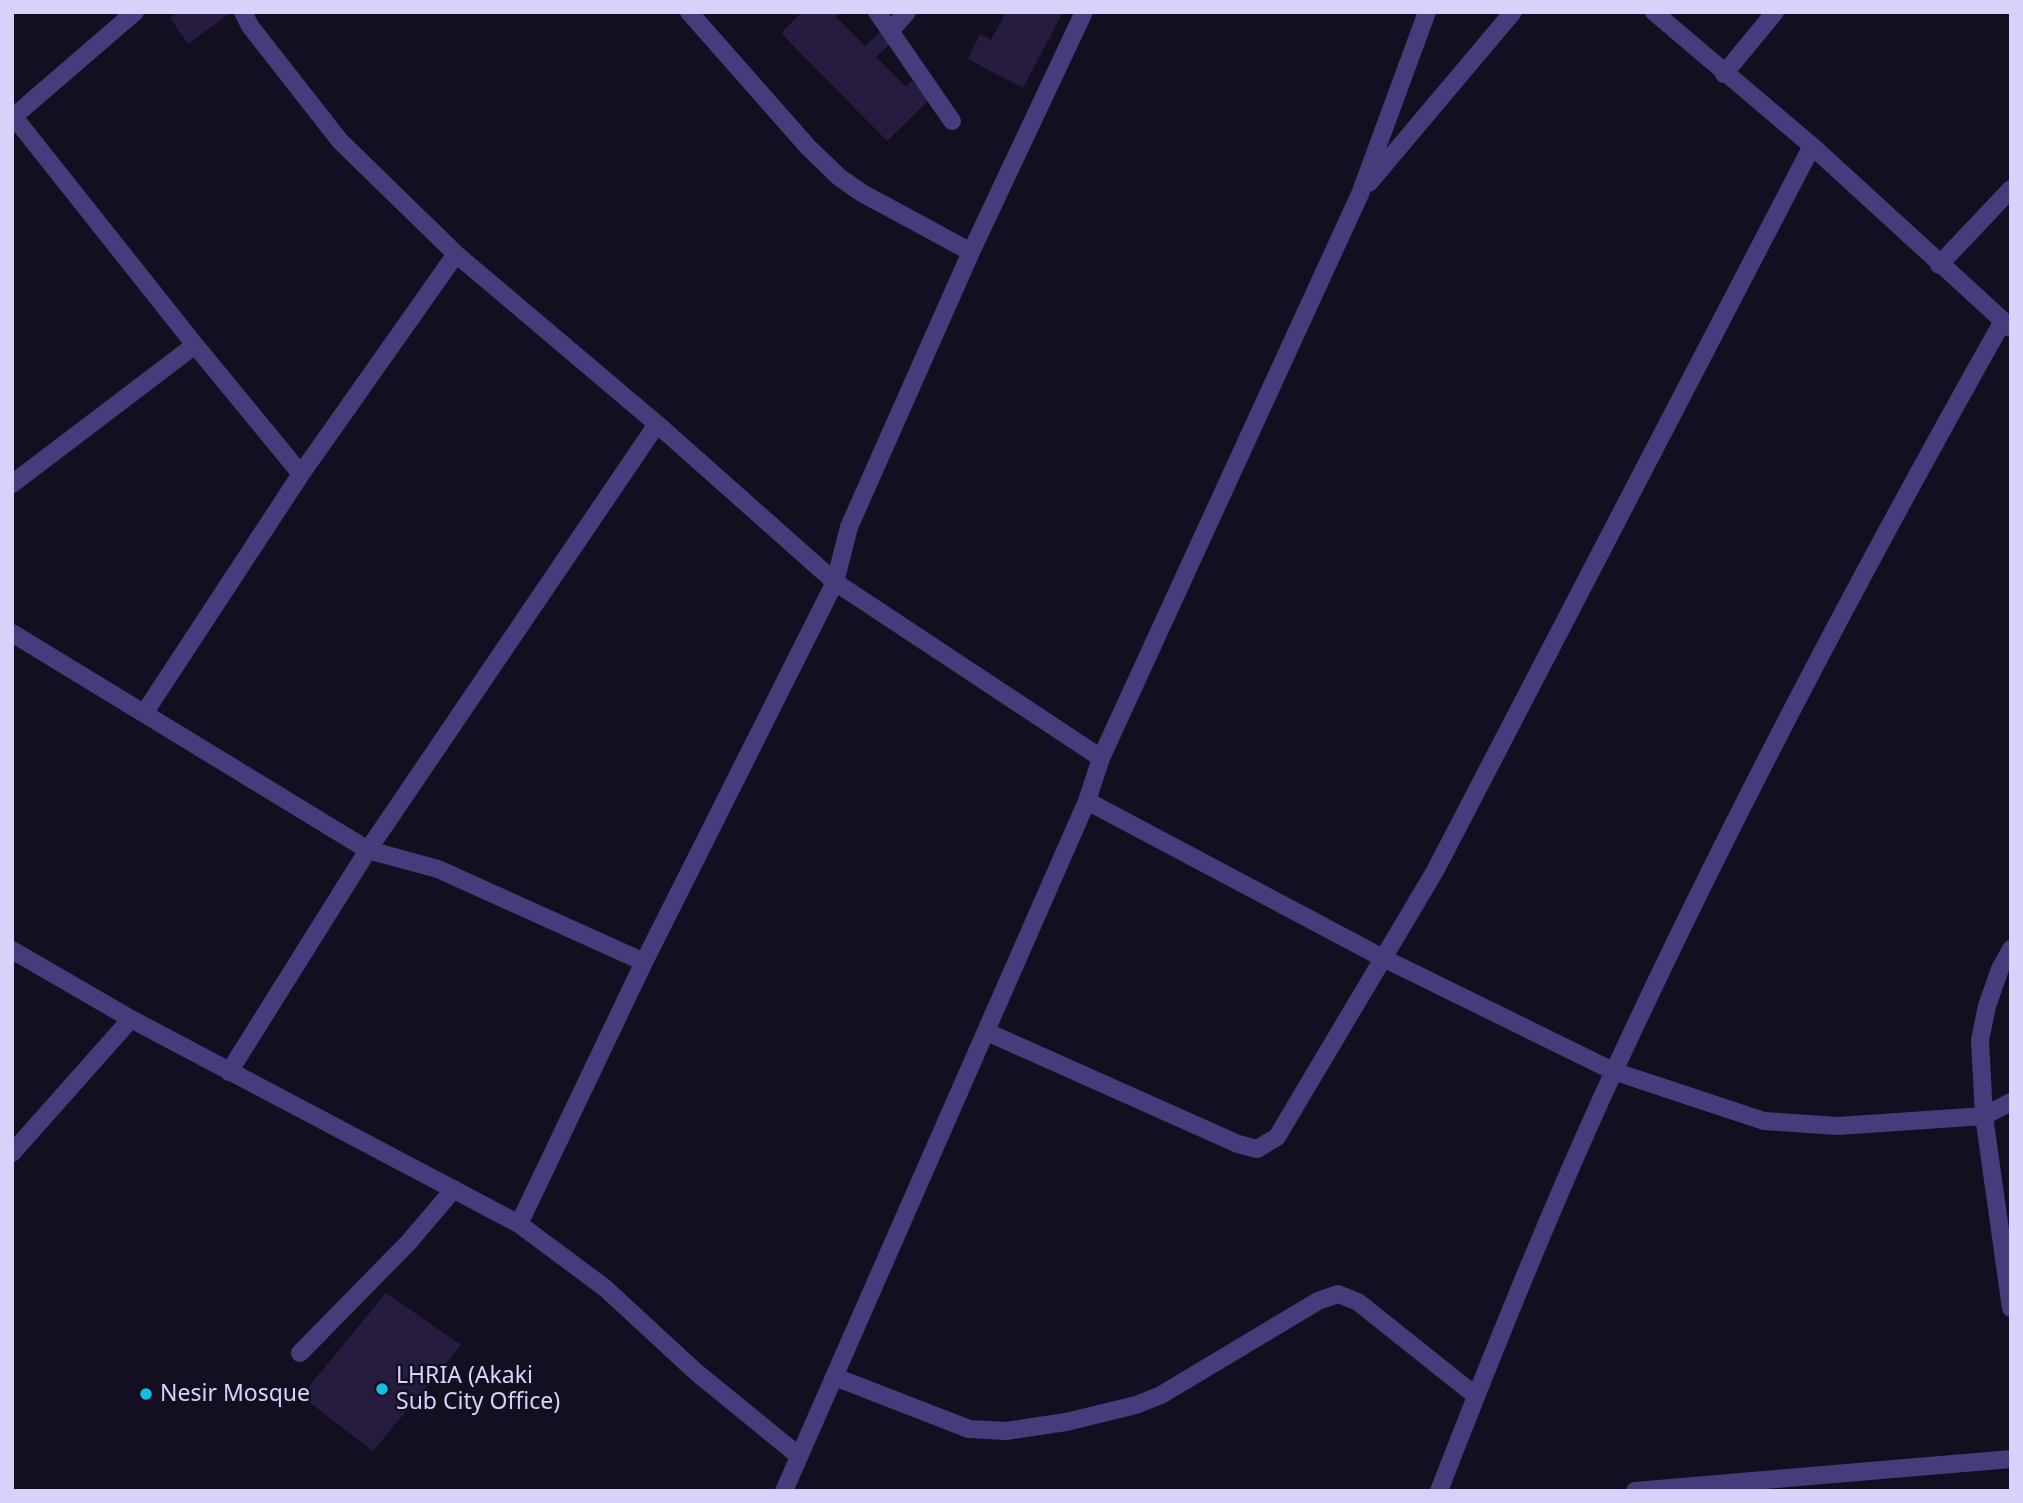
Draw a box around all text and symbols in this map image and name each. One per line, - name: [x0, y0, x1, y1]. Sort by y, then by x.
- place label: LHRIA (Akaki Sub City Office): [396, 1362, 560, 1416]
- place label: Nesir Mosque: [160, 1380, 310, 1408]
- marker: LHRIA (Akaki Sub City Office): [374, 1381, 390, 1397]
- marker: Nesir Mosque: [138, 1386, 154, 1402]

